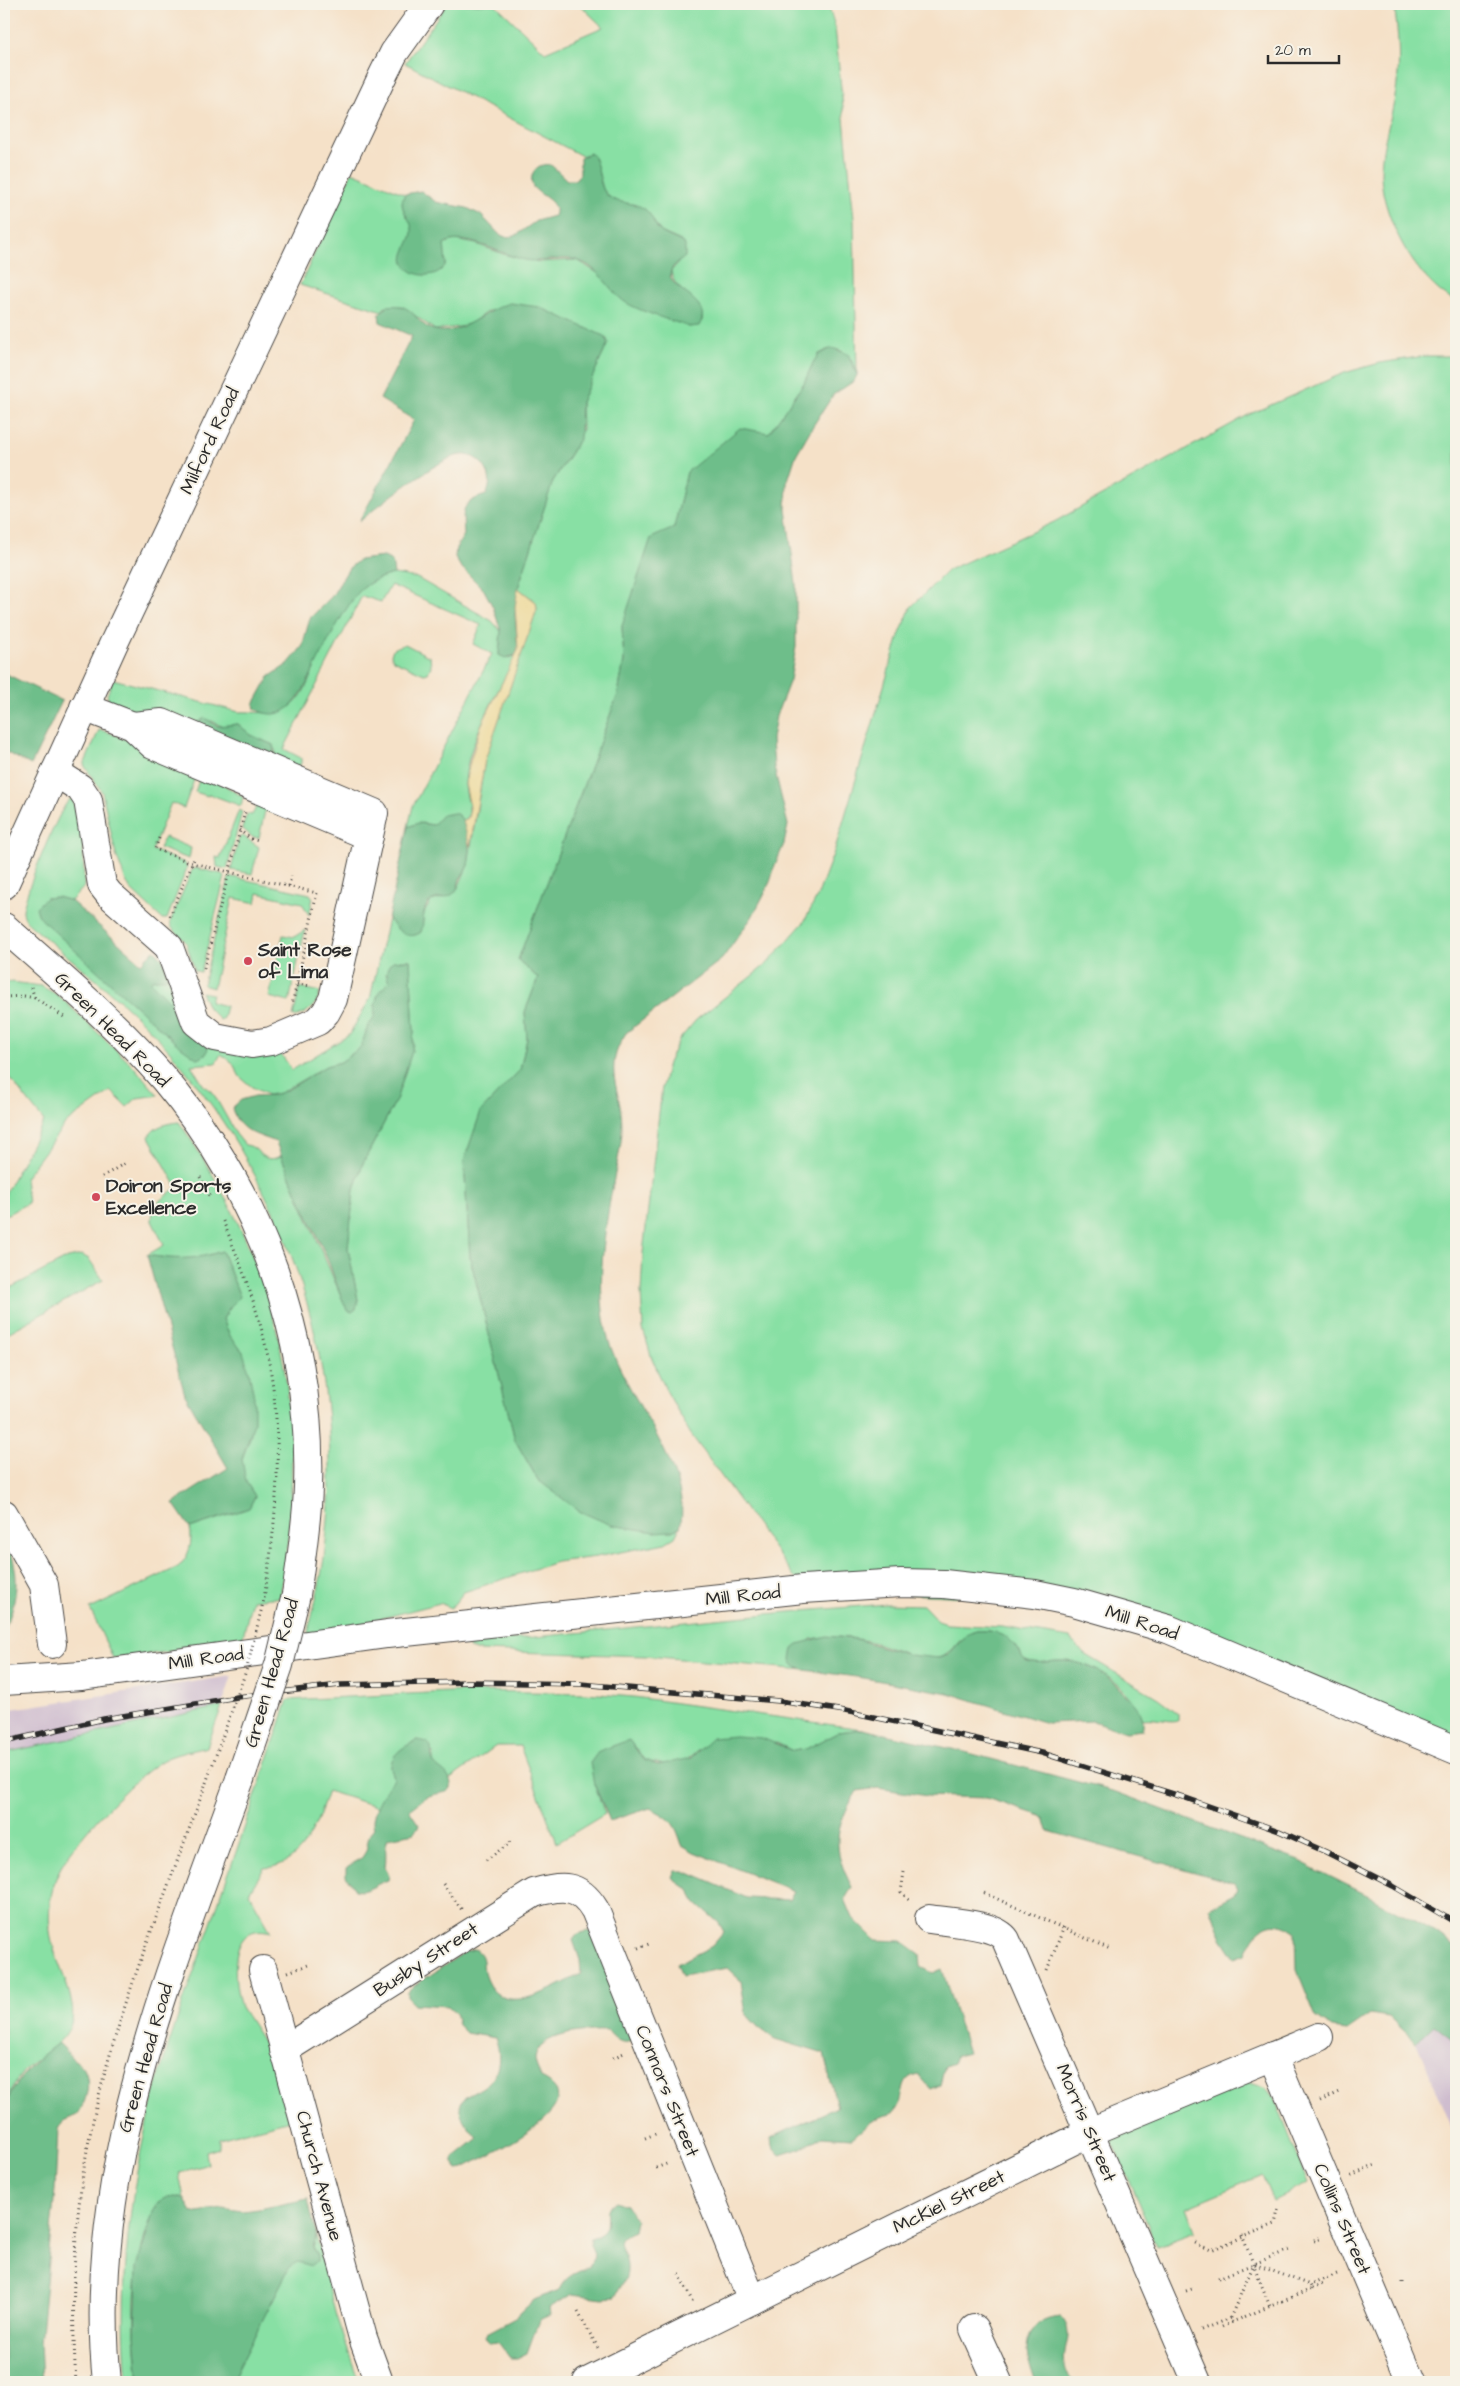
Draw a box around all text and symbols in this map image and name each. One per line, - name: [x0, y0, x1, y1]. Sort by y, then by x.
- scale bar: [1268, 32, 1339, 64]
- text: 20 m: [1275, 40, 1311, 61]
- street label: Milford Road: [173, 383, 247, 499]
- place label: Saint Rose of Lima: [257, 937, 352, 986]
- marker: Saint Rose of Lima: [242, 955, 254, 967]
- street label: Green Head Road: [48, 966, 176, 1094]
- place label: Doiron Sports Excellence: [106, 1173, 232, 1222]
- marker: Doiron Sports Excellence: [90, 1191, 102, 1203]
- street label: Mill Road: [704, 1579, 782, 1613]
- street label: Green Head Road: [238, 1595, 306, 1751]
- street label: Mill Road: [1102, 1598, 1182, 1648]
- street label: Mill Road: [167, 1640, 246, 1678]
- street label: Busby Street: [368, 1916, 484, 2005]
- street label: Green Head Road: [112, 1980, 180, 2136]
- street label: Connors Street: [628, 2021, 706, 2161]
- street label: Morris Street: [1049, 2060, 1123, 2187]
- street label: Church Avenue: [289, 2108, 349, 2244]
- street label: Collins Street: [1306, 2159, 1378, 2279]
- street label: McKiel Street: [888, 2163, 1010, 2241]

